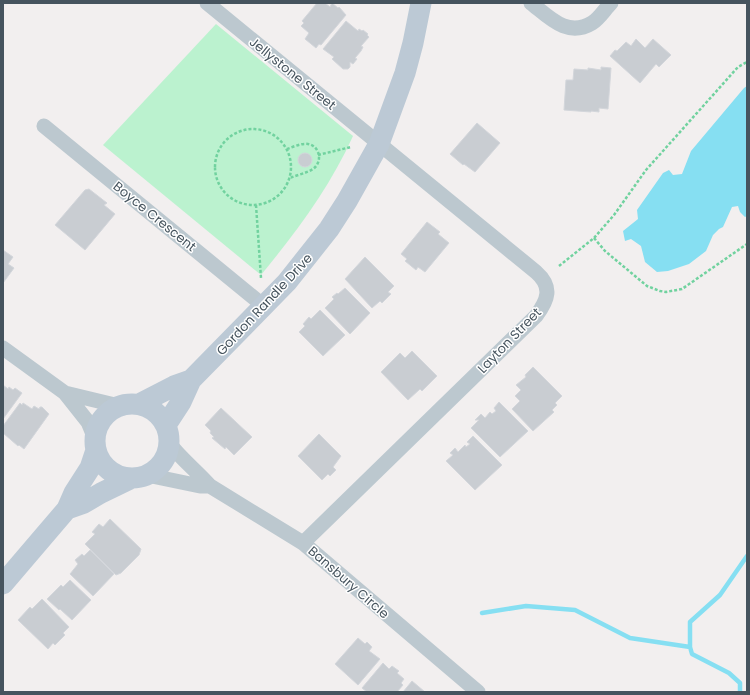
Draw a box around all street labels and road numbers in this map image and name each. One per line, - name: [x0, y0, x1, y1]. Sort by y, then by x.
- street label: Jellystone Street: [245, 33, 340, 114]
- street label: Boyce Crescent: [109, 177, 200, 256]
- street label: Gordon Randle Drive: [212, 249, 317, 360]
- street label: Layton Street: [473, 303, 546, 377]
- street label: Bansbury Circle: [304, 542, 393, 623]

